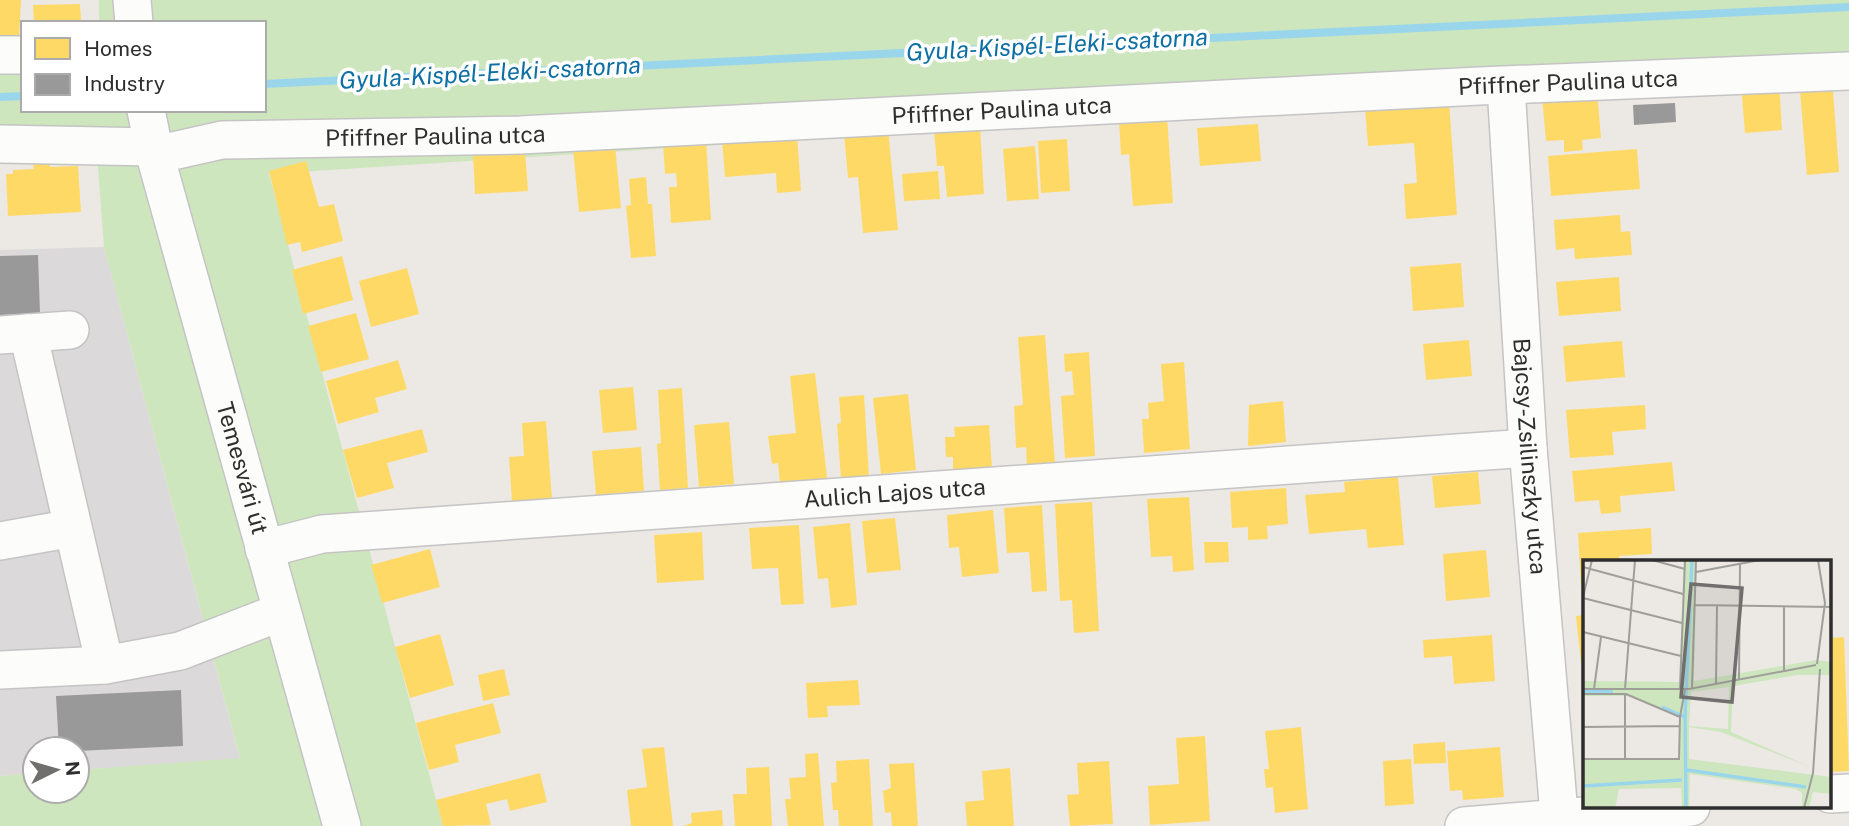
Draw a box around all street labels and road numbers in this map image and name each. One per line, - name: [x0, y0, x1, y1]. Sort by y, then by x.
- street label: Pfiffner Paulina utca: [1457, 64, 1679, 100]
- street label: Pfiffner Paulina utca: [891, 91, 1112, 129]
- street label: Pfiffner Paulina utca: [325, 120, 546, 151]
- street label: Bajcsy-Zsilinszky utca: [1508, 337, 1553, 576]
- street label: Temesvári út: [211, 399, 274, 537]
- street label: Aulich Lajos utca: [803, 473, 986, 513]

